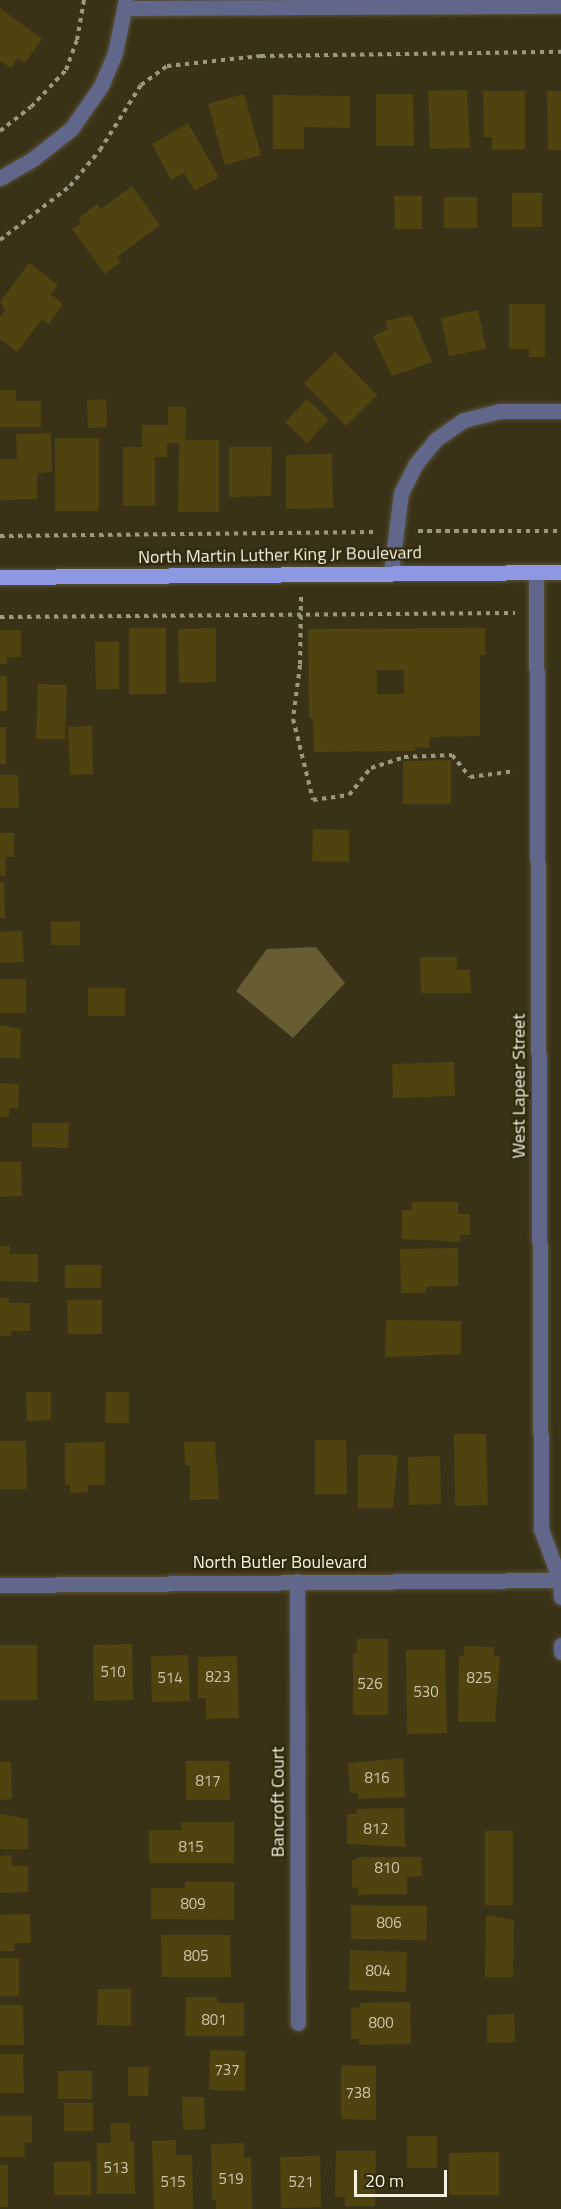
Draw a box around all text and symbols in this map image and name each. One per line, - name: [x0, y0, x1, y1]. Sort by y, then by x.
- street label: North Martin Luther King Jr Boulevard: [138, 542, 422, 568]
- street label: West Lapeer Street: [508, 1013, 530, 1159]
- street label: North Butler Boulevard: [193, 1551, 367, 1573]
- house number: 510: [100, 1663, 126, 1681]
- house number: 823: [205, 1668, 231, 1686]
- house number: 514: [157, 1669, 183, 1687]
- house number: 825: [466, 1669, 492, 1687]
- house number: 526: [357, 1675, 383, 1693]
- house number: 530: [413, 1683, 439, 1701]
- street label: Bancroft Court: [267, 1747, 289, 1857]
- house number: 816: [364, 1769, 390, 1787]
- house number: 817: [195, 1772, 221, 1790]
- house number: 812: [363, 1820, 389, 1838]
- house number: 815: [178, 1838, 204, 1856]
- house number: 810: [374, 1859, 400, 1877]
- house number: 809: [180, 1895, 206, 1913]
- house number: 806: [376, 1914, 402, 1932]
- house number: 805: [183, 1947, 209, 1965]
- house number: 804: [365, 1962, 391, 1980]
- house number: 801: [201, 2011, 227, 2029]
- house number: 800: [368, 2014, 394, 2032]
- house number: 737: [214, 2061, 240, 2079]
- house number: 738: [345, 2084, 371, 2102]
- scale bar: [357, 2158, 450, 2196]
- house number: 513: [103, 2159, 129, 2177]
- text: 20 m: [365, 2167, 404, 2194]
- house number: 519: [218, 2170, 244, 2188]
- house number: 515: [160, 2173, 186, 2191]
- house number: 521: [288, 2173, 314, 2191]

